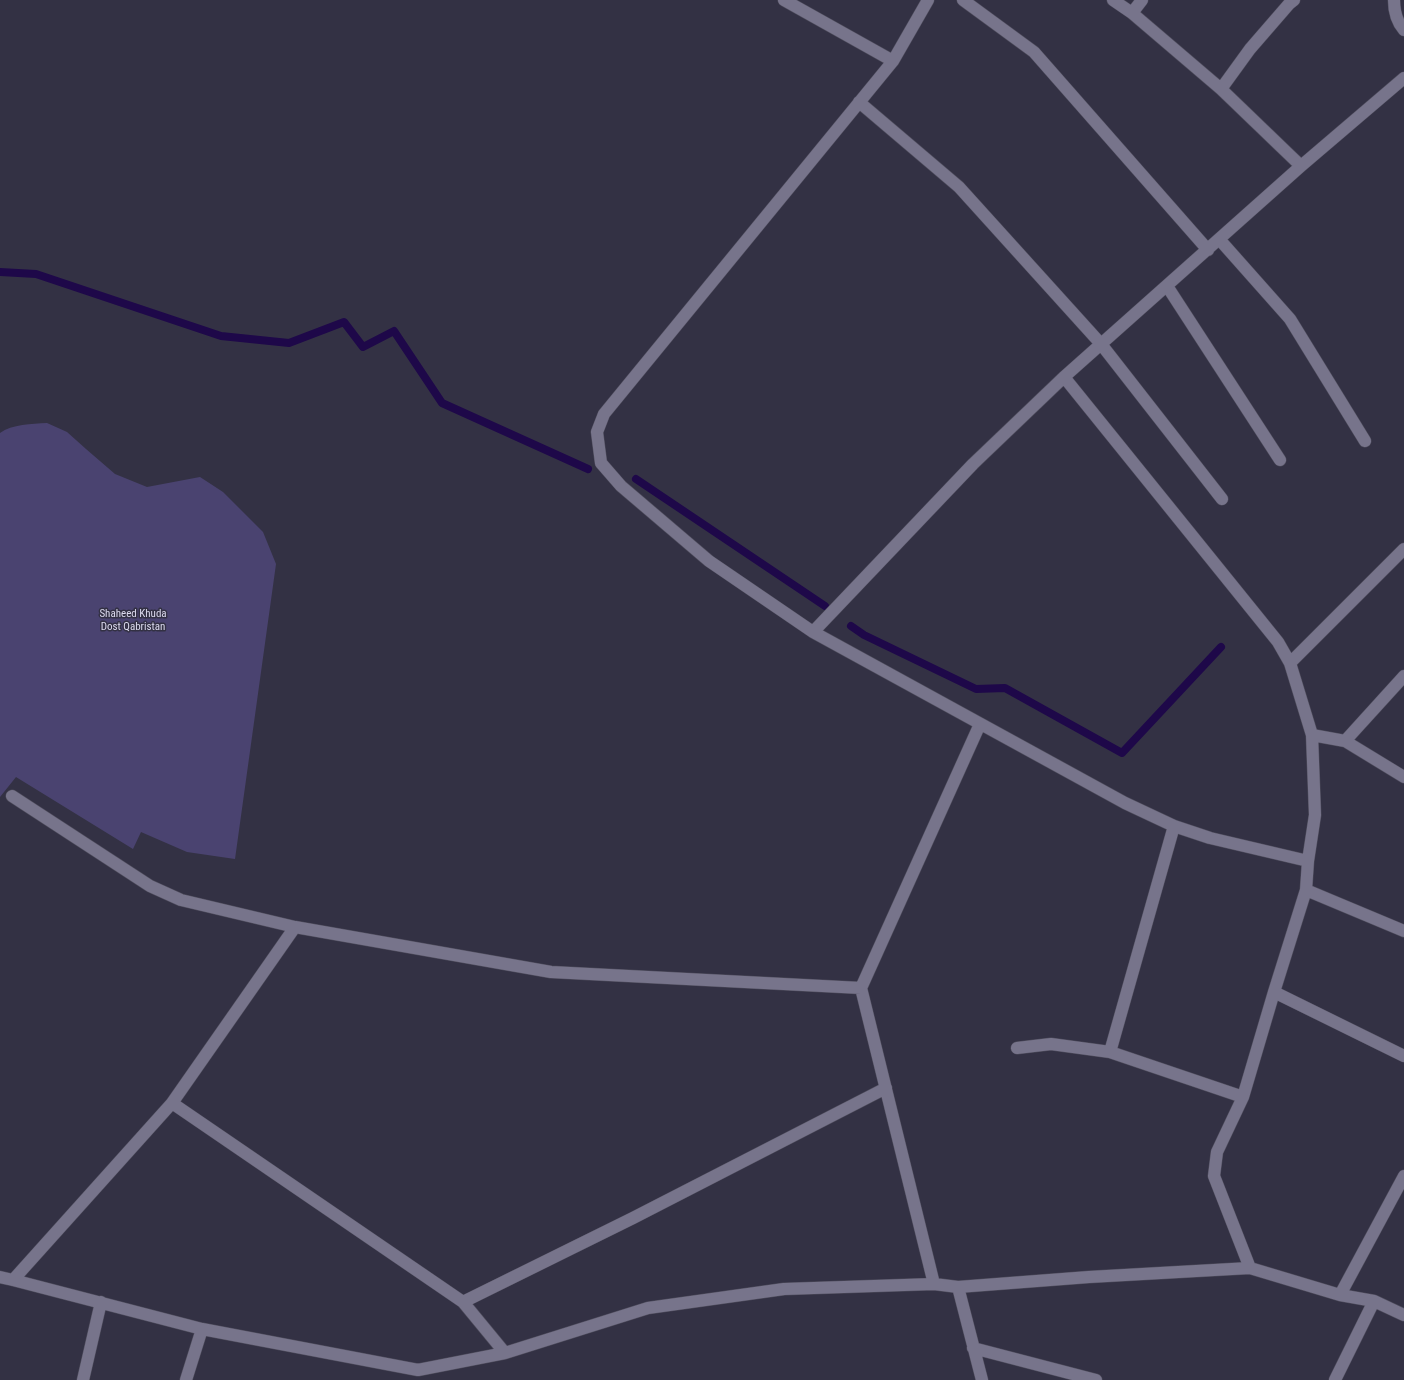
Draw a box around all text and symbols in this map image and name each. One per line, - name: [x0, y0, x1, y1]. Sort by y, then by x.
- park label: Shaheed Khuda Dost Qabristan: [99, 607, 167, 633]

